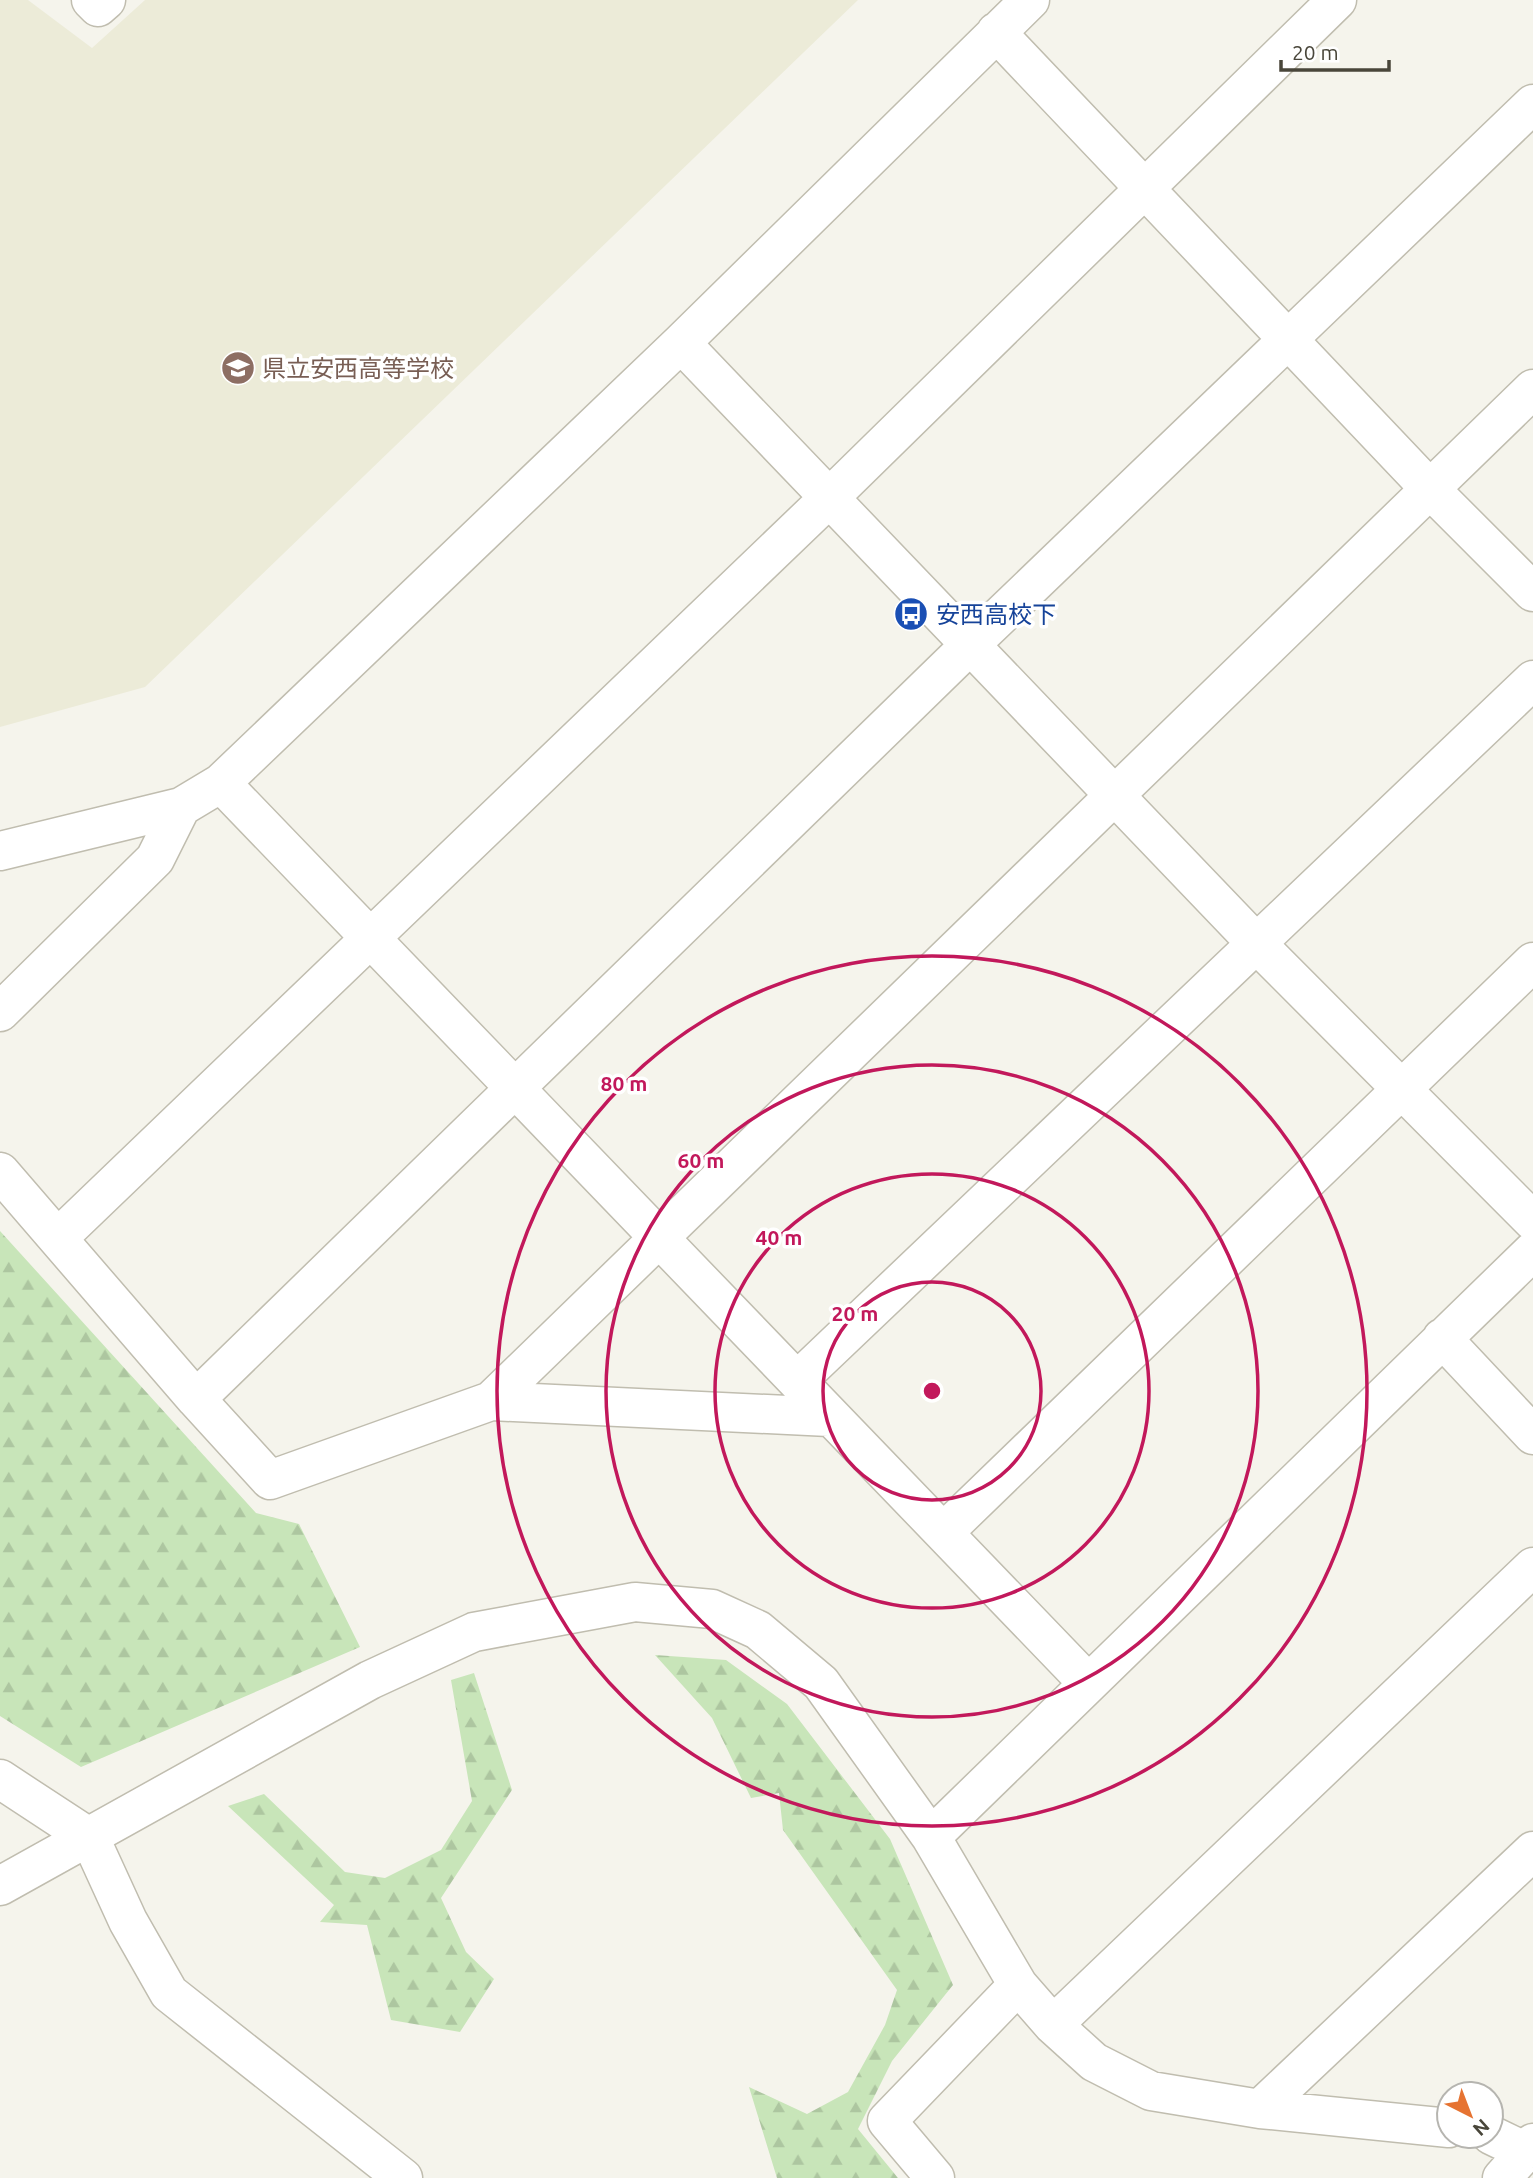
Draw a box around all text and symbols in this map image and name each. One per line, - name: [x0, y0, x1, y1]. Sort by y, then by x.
- scale bar: [1281, 28, 1390, 72]
- text: 20 m: [1292, 40, 1339, 64]
- school or university icon: 県立安西高等学校: [219, 349, 257, 387]
- place label: 県立安西高等学校: [262, 355, 454, 382]
- bus stop icon: 安西高校下: [892, 595, 930, 633]
- place label: 安西高校下: [936, 601, 1056, 628]
- text: 80 m: [601, 1071, 647, 1095]
- text: 60 m: [678, 1148, 724, 1172]
- text: 40 m: [756, 1225, 802, 1249]
- text: 20 m: [832, 1301, 878, 1325]
- centre of rings: [920, 1379, 944, 1403]
- north arrow: [1435, 2080, 1505, 2150]
- text: N: [1469, 2115, 1494, 2141]

